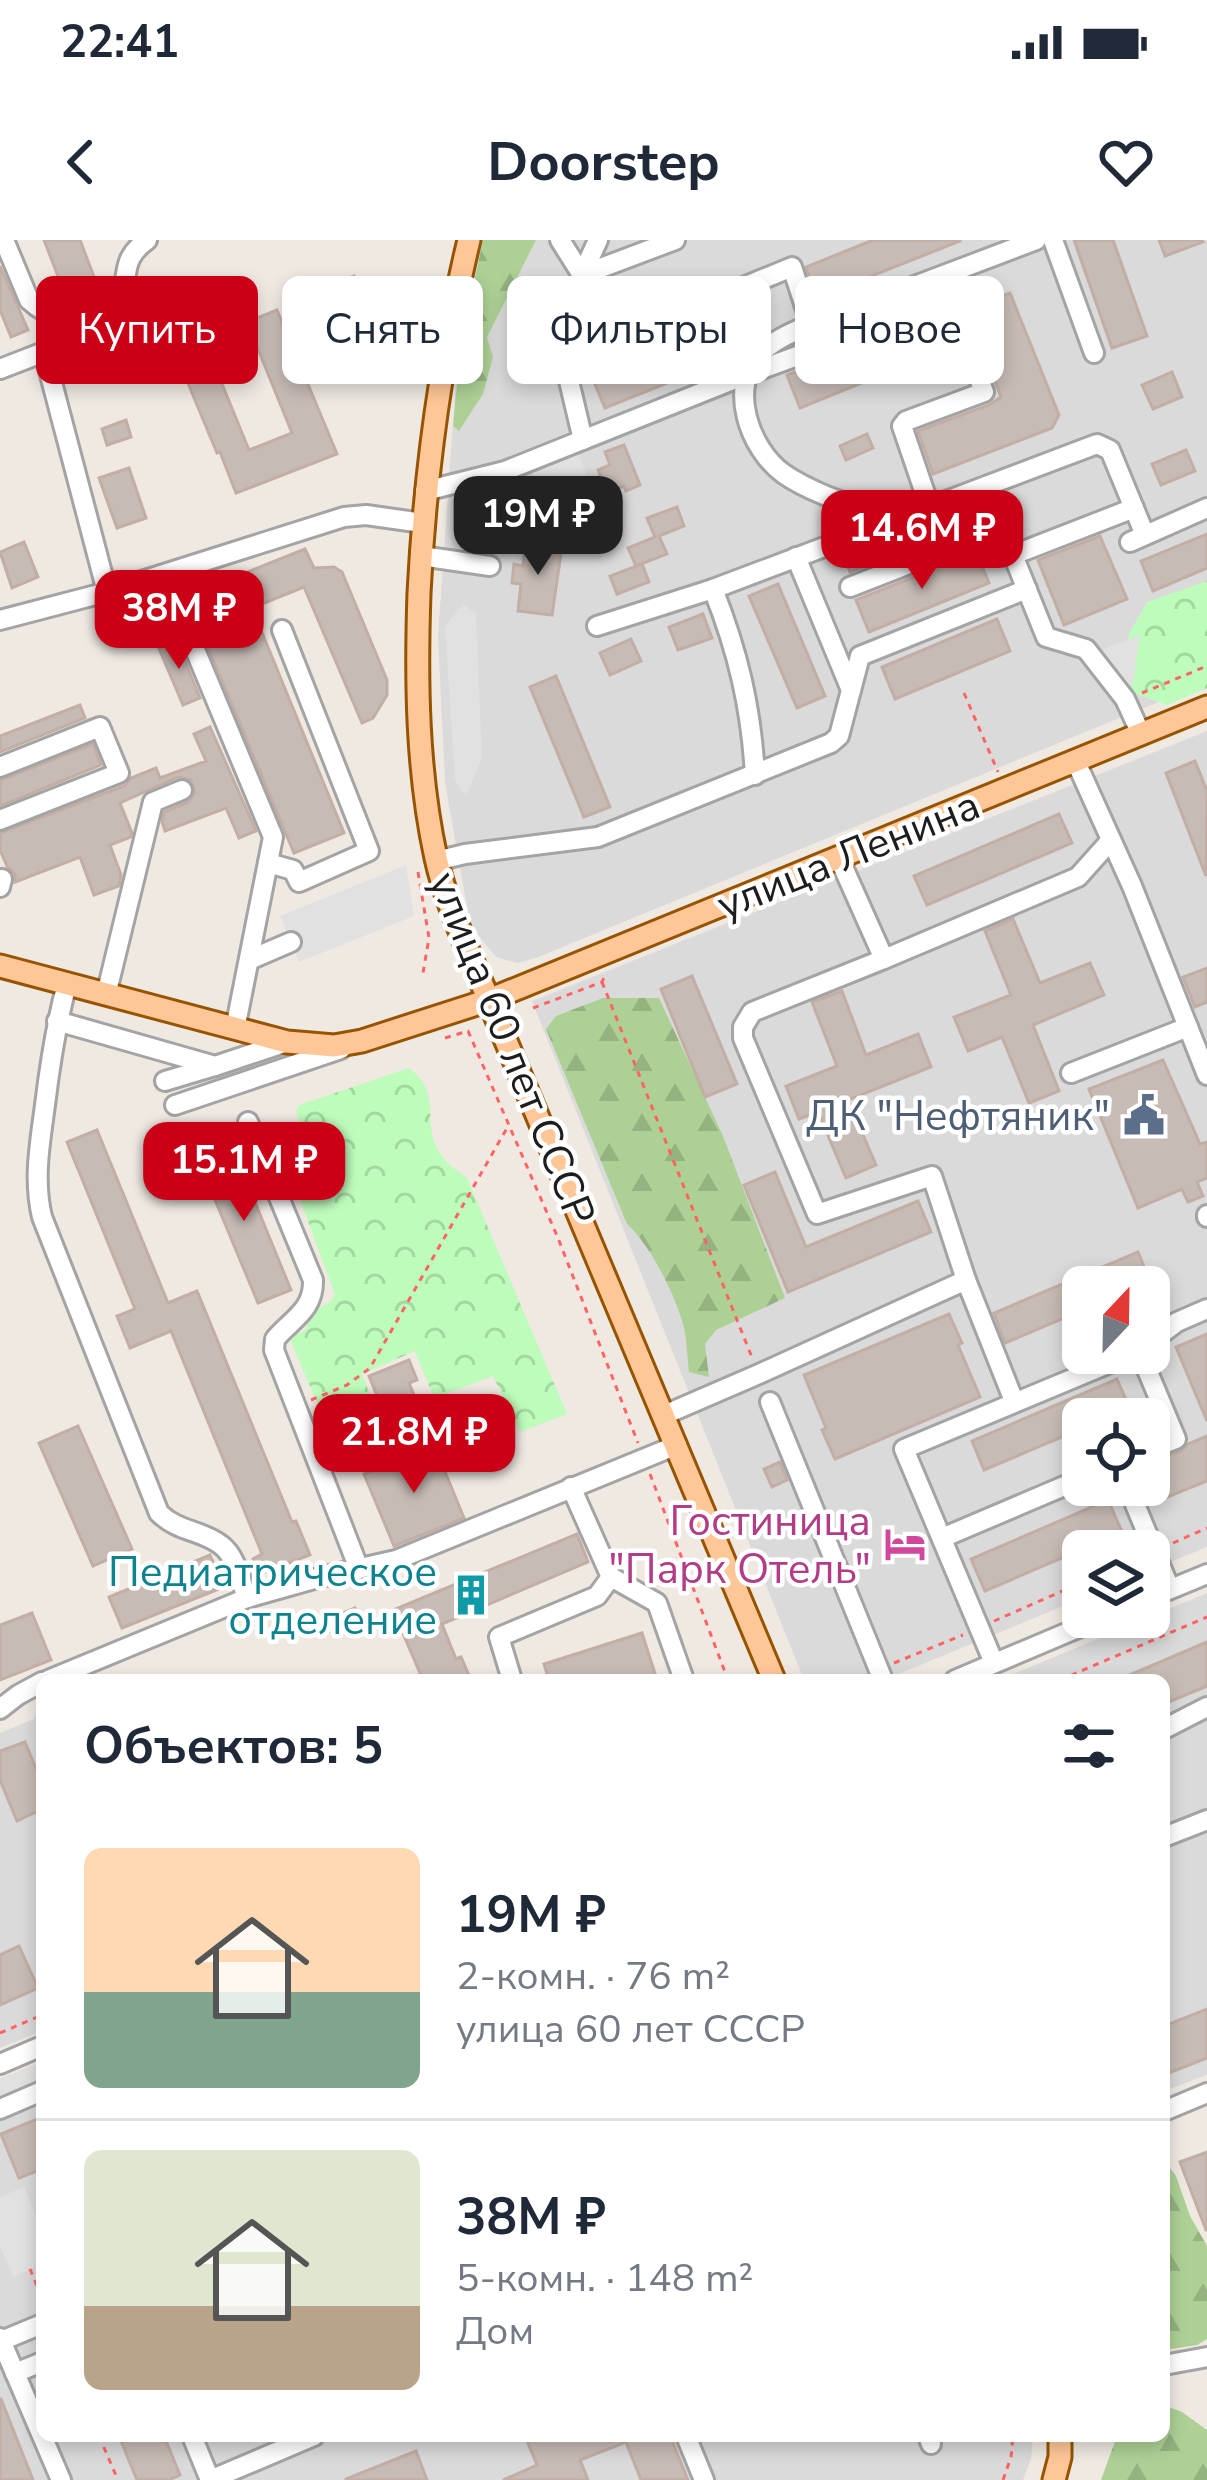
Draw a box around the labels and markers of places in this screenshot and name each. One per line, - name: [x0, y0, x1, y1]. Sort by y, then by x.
- pin: 19M ₽: [454, 476, 622, 578]
- pin: 14.6M ₽: [811, 490, 1033, 592]
- pin: 38M ₽: [95, 570, 263, 672]
- place label: ДК "Нефтяник": [806, 1088, 1110, 1145]
- public building icon: ДК "Нефтяник": [1121, 1092, 1167, 1138]
- pin: 15.1M ₽: [133, 1122, 355, 1224]
- pin: 21.8M ₽: [303, 1394, 525, 1496]
- place label: Гостиница "Парк Отель": [608, 1493, 871, 1598]
- hotel icon: Гостиница "Парк Отель": [882, 1521, 928, 1567]
- place label: Педиатрическое отделение: [108, 1544, 437, 1649]
- building icon: Педиатрическое отделение: [448, 1572, 494, 1618]

